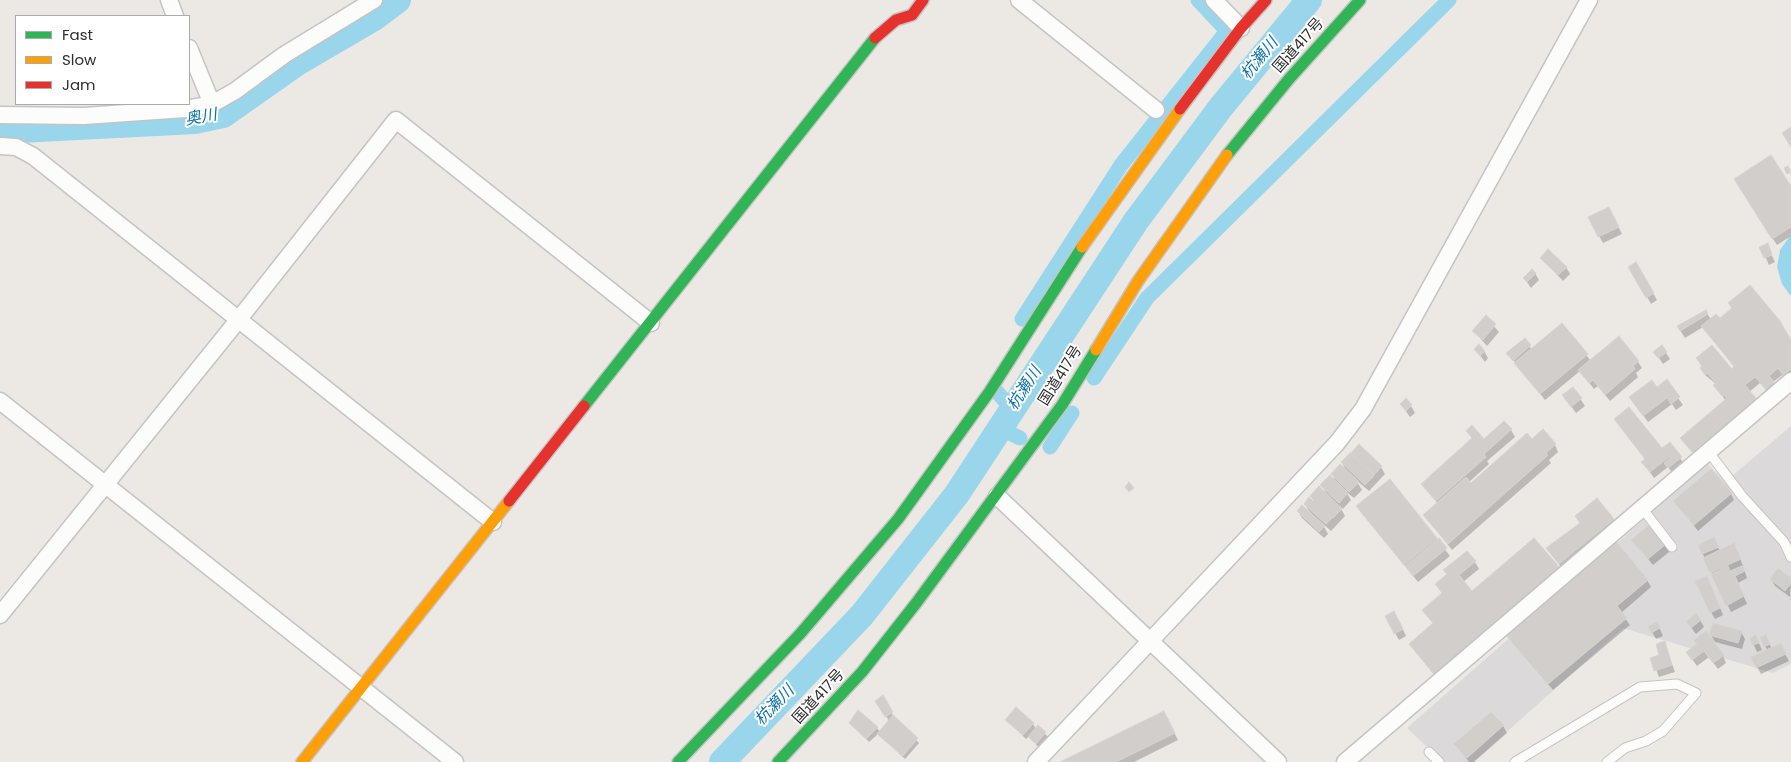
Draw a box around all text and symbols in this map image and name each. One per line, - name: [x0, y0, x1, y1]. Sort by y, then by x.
- legend: [15, 15, 190, 105]
- street label: 国道417号: [1270, 15, 1328, 77]
- text: Fast: [62, 24, 93, 45]
- water label: 杭瀬川: [1237, 34, 1283, 84]
- text: Slow: [62, 49, 96, 70]
- text: Jam: [62, 74, 96, 95]
- water label: 奥川: [184, 106, 218, 130]
- street label: 国道417号: [1036, 343, 1086, 409]
- water label: 杭瀬川: [1004, 364, 1046, 414]
- street label: 国道417号: [789, 666, 849, 728]
- water label: 杭瀬川: [751, 682, 799, 730]

